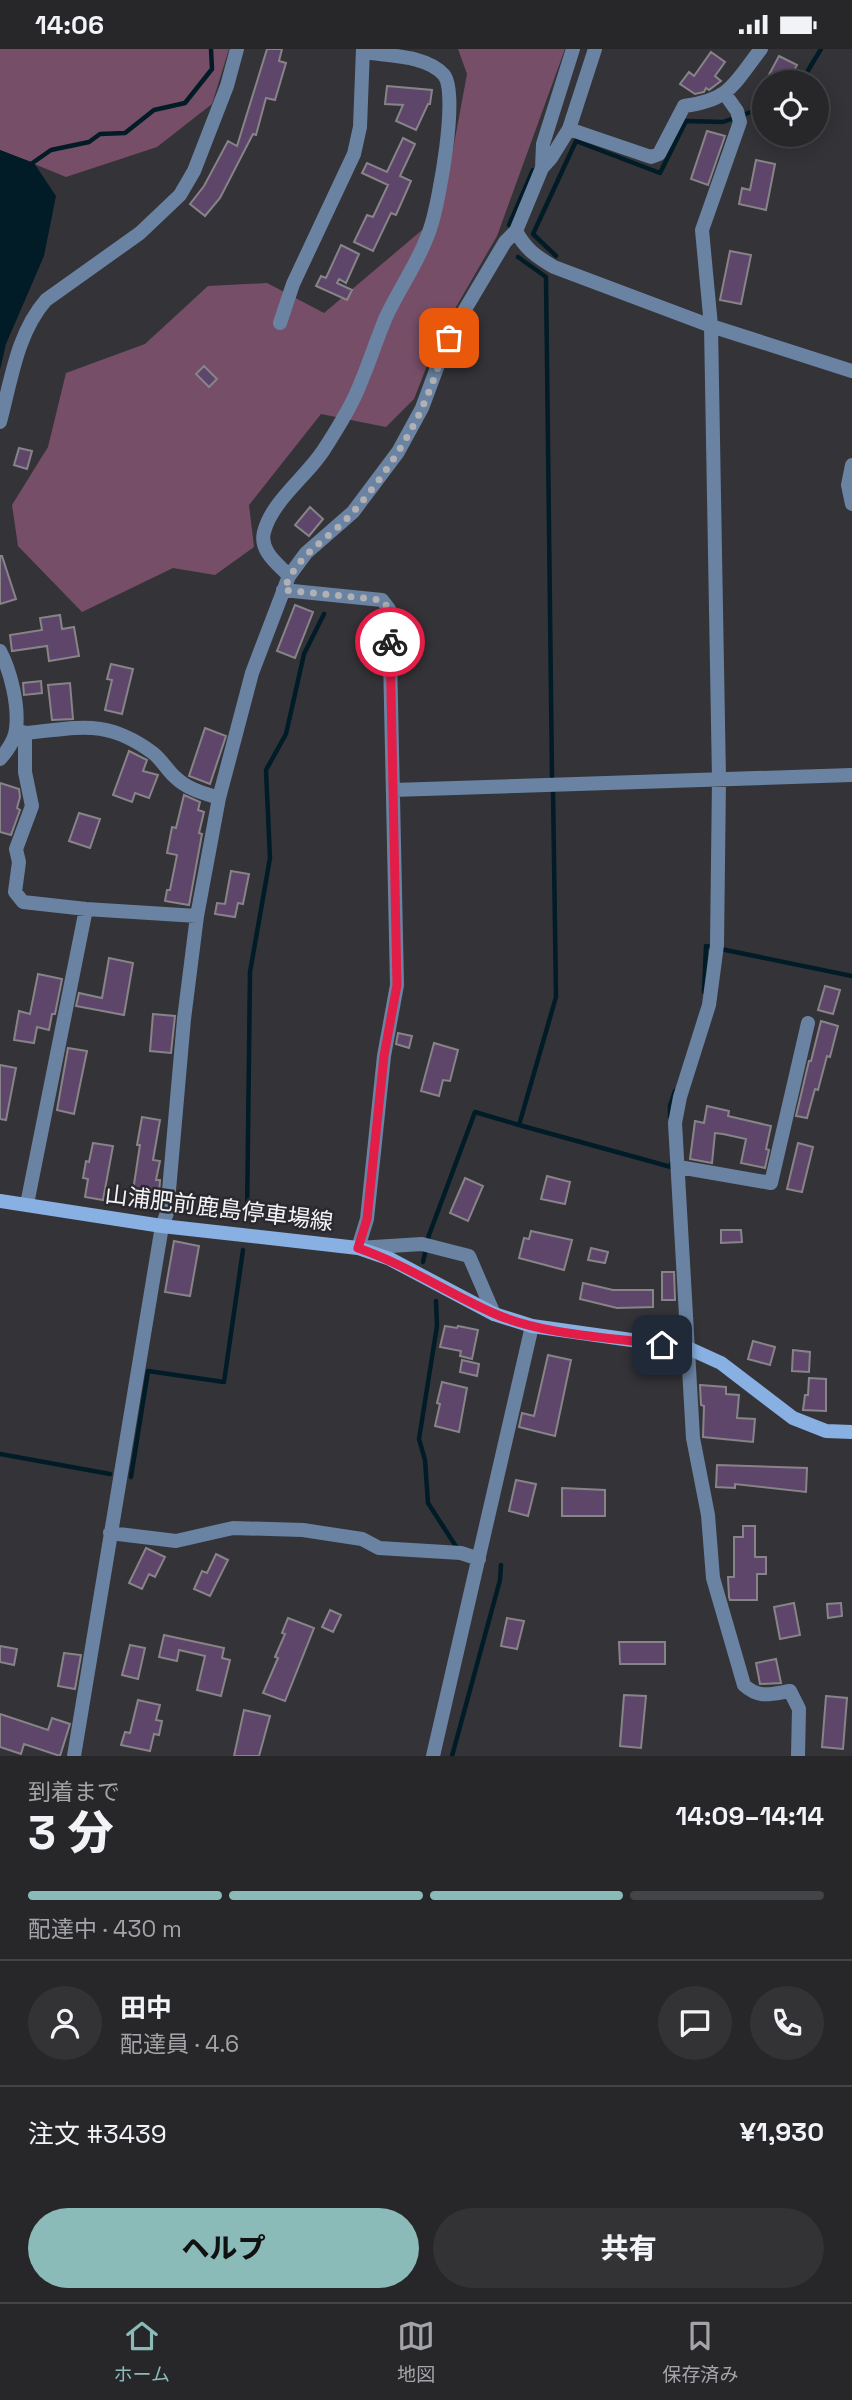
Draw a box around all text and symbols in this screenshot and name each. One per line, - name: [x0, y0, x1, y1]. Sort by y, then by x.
- text: 14:06: [35, 8, 104, 42]
- map controls: [752, 70, 829, 147]
- button: locate: [752, 70, 829, 147]
- pin: [419, 308, 479, 368]
- icon: bag: [430, 319, 468, 357]
- courier: [355, 607, 425, 677]
- icon: bike: [371, 623, 409, 661]
- street label: 山浦肥前鹿島停車場線: [103, 1179, 335, 1237]
- pin: [632, 1315, 692, 1375]
- icon: home: [643, 1326, 681, 1364]
- text: 到着まで: [28, 1777, 120, 1807]
- text: 14:09–14:14: [676, 1799, 824, 1833]
- text: 3 分: [28, 1804, 114, 1862]
- text: 配達中 · 430 m: [28, 1914, 182, 1944]
- button: person: [28, 1986, 102, 2060]
- button: chat: [658, 1986, 732, 2060]
- button: phone: [750, 1986, 824, 2060]
- text: 田中: [120, 1991, 172, 2025]
- text: 配達員 · 4.6: [120, 2029, 239, 2059]
- text: ¥1,930: [740, 2115, 824, 2149]
- text: 注文 #3439: [28, 2117, 167, 2151]
- button: ヘルプ: [28, 2208, 419, 2288]
- button: 共有: [433, 2208, 824, 2288]
- tab: ホーム: [114, 2317, 170, 2387]
- tab: 地図: [397, 2317, 435, 2387]
- tab: 保存済み: [662, 2317, 738, 2387]

